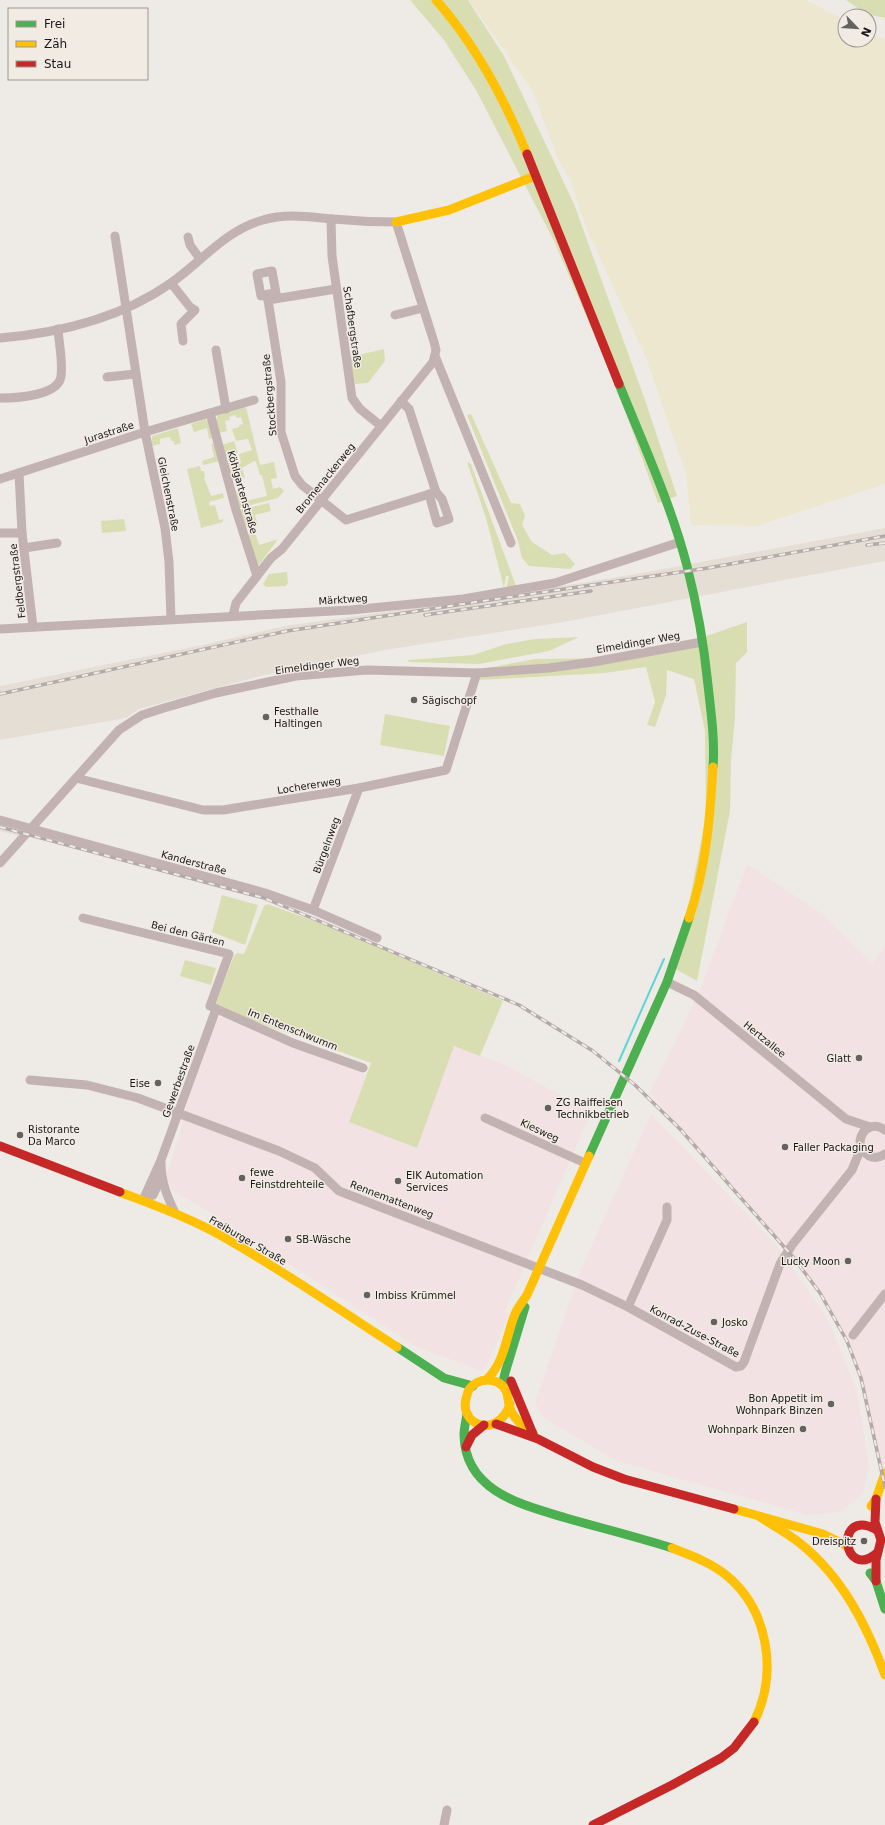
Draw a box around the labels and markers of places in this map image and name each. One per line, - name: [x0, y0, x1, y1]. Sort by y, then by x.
- marker: Sägischopf: [409, 695, 419, 705]
- place label: Sägischopf: [422, 695, 477, 706]
- place label: Festhalle Haltingen: [274, 706, 322, 729]
- marker: Festhalle Haltingen: [261, 712, 271, 722]
- place label: Glatt: [827, 1053, 851, 1064]
- marker: Glatt: [854, 1053, 864, 1063]
- place label: Eise: [130, 1078, 150, 1089]
- marker: Eise: [153, 1078, 163, 1088]
- place label: ZG Raiffeisen Technikbetrieb: [555, 1097, 629, 1120]
- marker: ZG Raiffeisen Technikbetrieb: [543, 1103, 553, 1113]
- place label: Ristorante Da Marco: [28, 1124, 80, 1147]
- marker: Ristorante Da Marco: [15, 1130, 25, 1140]
- marker: Faller Packaging: [780, 1142, 790, 1152]
- place label: Faller Packaging: [793, 1142, 874, 1153]
- place label: fewe Feinstdrehteile: [250, 1167, 324, 1190]
- place label: EIK Automation Services: [406, 1170, 483, 1193]
- marker: fewe Feinstdrehteile: [237, 1173, 247, 1183]
- marker: EIK Automation Services: [393, 1176, 403, 1186]
- marker: SB-Wäsche: [283, 1234, 293, 1244]
- place label: SB-Wäsche: [296, 1234, 351, 1245]
- place label: Lucky Moon: [781, 1256, 840, 1267]
- marker: Lucky Moon: [843, 1256, 853, 1266]
- marker: Imbiss Krümmel: [362, 1290, 372, 1300]
- place label: Imbiss Krümmel: [375, 1290, 456, 1301]
- marker: Josko: [709, 1317, 719, 1327]
- place label: Josko: [721, 1317, 748, 1328]
- place label: Bon Appetit im Wohnpark Binzen: [736, 1393, 823, 1416]
- marker: Bon Appetit im Wohnpark Binzen: [826, 1399, 836, 1409]
- place label: Wohnpark Binzen: [708, 1424, 795, 1435]
- marker: Wohnpark Binzen: [798, 1424, 808, 1434]
- place label: Dreispitz: [812, 1536, 856, 1547]
- marker: Dreispitz: [859, 1536, 869, 1546]

